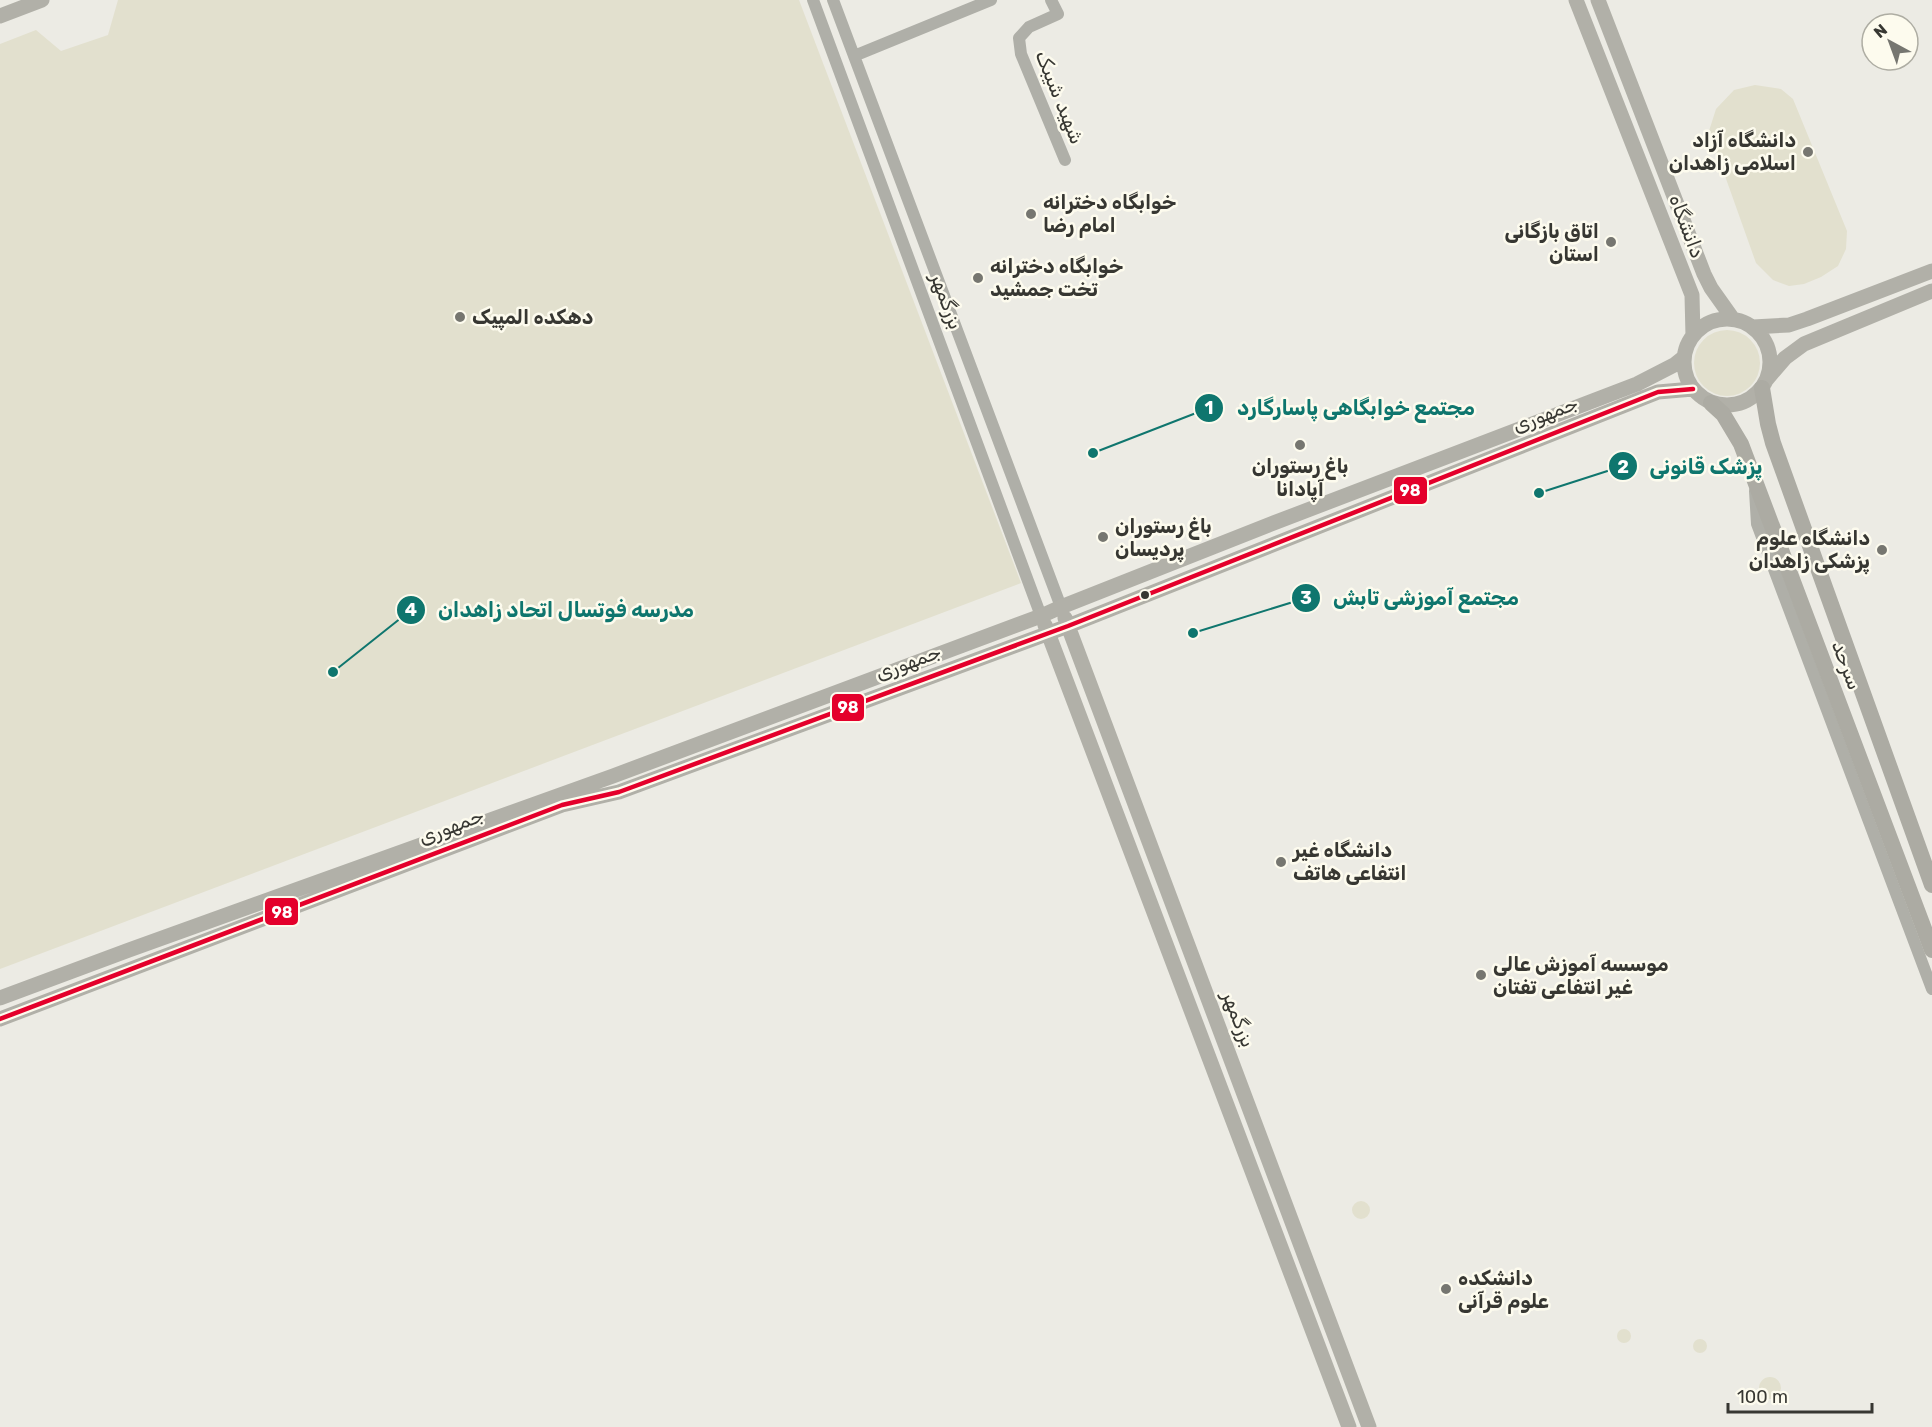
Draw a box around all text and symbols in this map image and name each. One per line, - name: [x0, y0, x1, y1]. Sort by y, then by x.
- north arrow: [1860, 12, 1920, 72]
- text: N: [1870, 20, 1891, 42]
- street label: شهید شیبک: [1030, 47, 1090, 147]
- place label: دانشگاه آزاد اسلامی زاهدان: [1669, 128, 1796, 175]
- marker: دانشگاه آزاد اسلامی زاهدان: [1801, 145, 1815, 159]
- place label: خوابگاه دخترانه امام رضا: [1043, 190, 1177, 238]
- street label: دانشگاه: [1664, 191, 1710, 261]
- marker: خوابگاه دخترانه امام رضا: [1024, 207, 1038, 221]
- place label: اتاق بازگانی استان: [1504, 219, 1599, 266]
- marker: اتاق بازگانی استان: [1604, 235, 1618, 249]
- place label: خوابگاه دخترانه تخت جمشید: [990, 254, 1124, 301]
- street label: بزرگمهر: [925, 268, 968, 333]
- marker: خوابگاه دخترانه تخت جمشید: [971, 271, 985, 285]
- place label: دهکده المپیک: [472, 305, 593, 331]
- marker: دهکده المپیک: [453, 310, 467, 324]
- callout: مجتمع خوابگاهی پاسارگارد: [1194, 389, 1487, 428]
- street label: جمهوری: [1509, 391, 1581, 437]
- text: مجتمع خوابگاهی پاسارگارد: [1237, 395, 1475, 423]
- text: 1: [1205, 397, 1213, 419]
- marker: باغ رستوران آپادانا: [1293, 438, 1307, 452]
- callout: پزشک قانونی: [1608, 447, 1775, 486]
- place label: باغ رستوران آپادانا: [1252, 454, 1348, 503]
- text: پزشک قانونی: [1650, 454, 1762, 481]
- text: 2: [1617, 456, 1629, 478]
- line badge: 98: [1393, 476, 1428, 505]
- text: 98: [1399, 481, 1421, 500]
- place label: باغ رستوران پردیسان: [1115, 514, 1212, 563]
- place label: دانشگاه علوم پزشکی زاهدان: [1749, 526, 1870, 575]
- marker: باغ رستوران پردیسان: [1096, 530, 1110, 544]
- marker: دانشگاه علوم پزشکی زاهدان: [1875, 543, 1889, 557]
- callout: مجتمع آموزشی تابش: [1291, 579, 1531, 618]
- text: مجتمع آموزشی تابش: [1333, 585, 1519, 613]
- text: 3: [1300, 587, 1312, 609]
- unlabelled marker: [1139, 589, 1151, 601]
- callout: مدرسه فوتسال اتحاد زاهدان: [396, 590, 707, 629]
- text: مدرسه فوتسال اتحاد زاهدان: [438, 597, 694, 623]
- text: 4: [405, 599, 417, 621]
- street label: سرحد: [1827, 637, 1867, 693]
- street label: جمهوری: [872, 639, 944, 685]
- line badge: 98: [831, 693, 865, 722]
- text: 98: [837, 698, 859, 717]
- street label: جمهوری: [415, 803, 487, 849]
- place label: دانشگاه غیر انتفاعی هاتف: [1292, 838, 1406, 885]
- marker: دانشگاه غیر انتفاعی هاتف: [1274, 855, 1288, 869]
- line badge: 98: [264, 897, 299, 926]
- text: 98: [271, 903, 293, 922]
- place label: موسسه آموزش عالی غیر انتفاعی تفتان: [1493, 952, 1669, 999]
- marker: موسسه آموزش عالی غیر انتفاعی تفتان: [1474, 968, 1488, 982]
- street label: بزرگمهر: [1217, 986, 1261, 1051]
- place label: دانشکده علوم قرآنی: [1458, 1266, 1549, 1314]
- marker: دانشکده علوم قرآنی: [1439, 1282, 1453, 1296]
- scale bar: [1728, 1376, 1872, 1414]
- text: 100 m: [1737, 1386, 1788, 1408]

